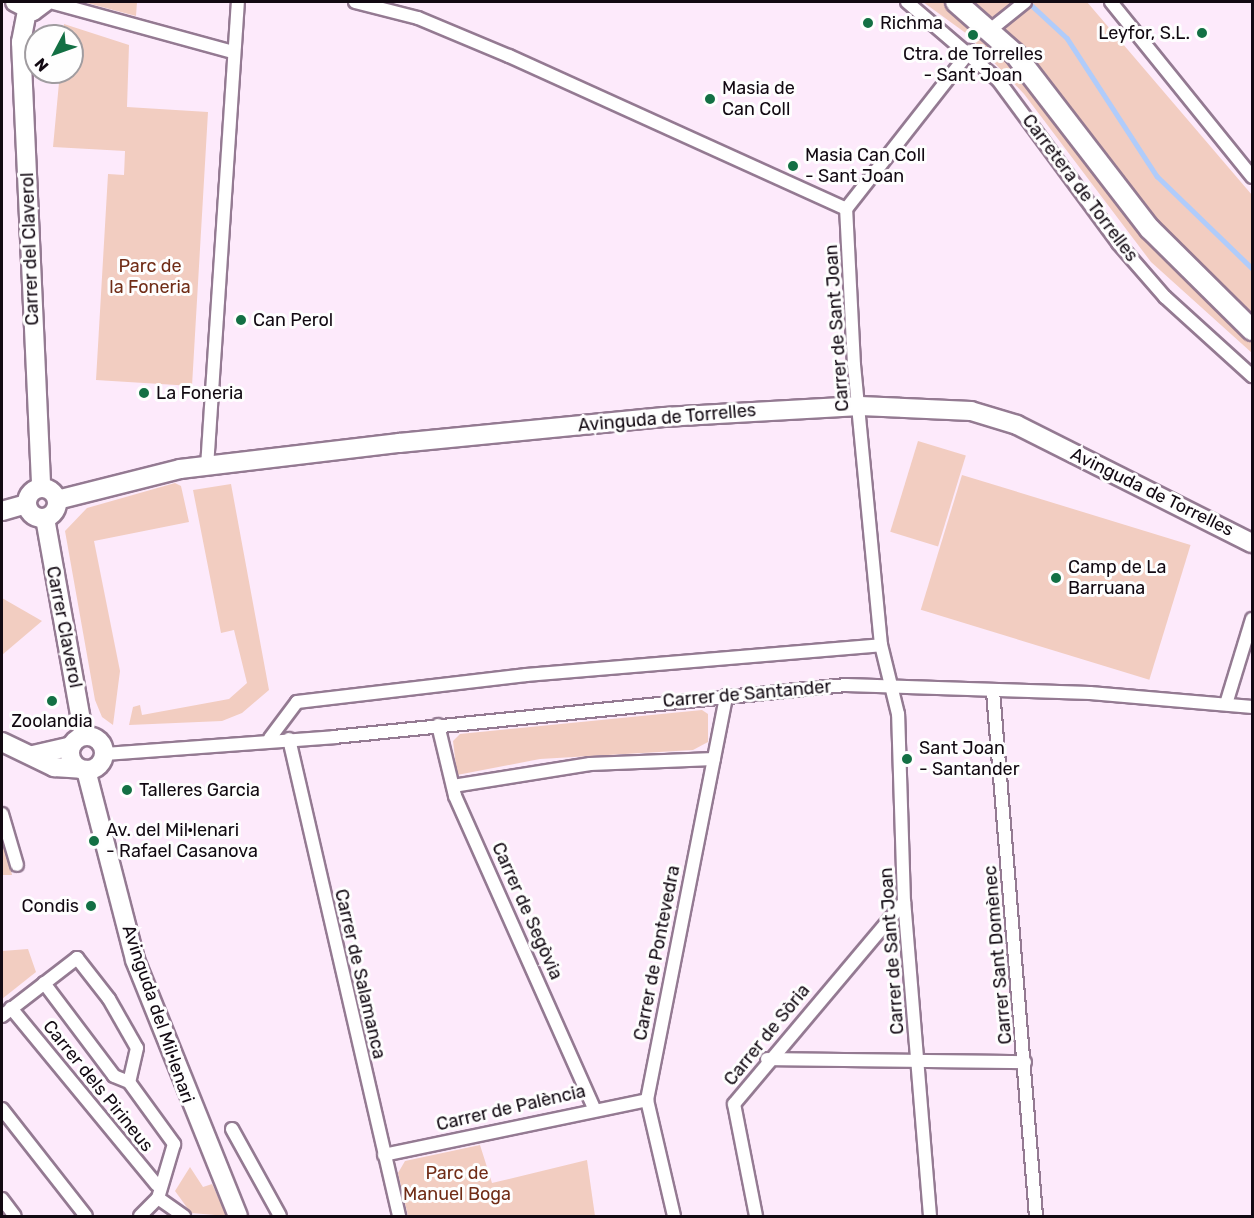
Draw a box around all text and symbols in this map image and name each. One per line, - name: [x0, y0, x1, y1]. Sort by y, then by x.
- place label: Richma: [880, 12, 943, 34]
- marker: Richma: [861, 16, 875, 30]
- place label: Leyfor, S.L.: [1098, 22, 1190, 44]
- north arrow: [24, 24, 84, 84]
- marker: Leyfor, S.L.: [1195, 26, 1209, 40]
- marker: Ctra. de Torrelles - Sant Joan: [966, 28, 980, 42]
- place label: Ctra. de Torrelles - Sant Joan: [903, 44, 1043, 86]
- text: N: [31, 54, 52, 75]
- place label: Masia de Can Coll: [722, 78, 795, 121]
- marker: Masia de Can Coll: [703, 92, 717, 106]
- street label: Carretera de Torrelles: [1017, 110, 1143, 266]
- place label: Masia Can Coll - Sant Joan: [805, 145, 925, 188]
- marker: Masia Can Coll - Sant Joan: [786, 159, 800, 173]
- street label: Carrer del Claverol: [17, 172, 43, 326]
- street label: Carrer de Sant Joan: [820, 243, 854, 413]
- park label: Parc de la Foneria: [109, 256, 191, 298]
- place label: Can Perol: [253, 309, 333, 331]
- marker: Can Perol: [234, 313, 248, 327]
- place label: La Foneria: [156, 382, 243, 404]
- marker: La Foneria: [137, 386, 151, 400]
- street label: Avinguda de Torrelles: [577, 399, 757, 437]
- street label: Avinguda de Torrelles: [1067, 443, 1237, 541]
- place label: Camp de La Barruana: [1068, 557, 1166, 600]
- street label: Carrer Claverol: [42, 564, 86, 690]
- marker: Camp de La Barruana: [1049, 571, 1063, 585]
- street label: Carrer de Santander: [662, 676, 832, 712]
- marker: Zoolandia: [45, 694, 59, 708]
- place label: Zoolandia: [11, 710, 93, 732]
- place label: Sant Joan - Santander: [919, 738, 1020, 780]
- marker: Sant Joan - Santander: [900, 752, 914, 766]
- place label: Talleres Garcia: [139, 779, 260, 801]
- marker: Talleres Garcia: [120, 783, 134, 797]
- place label: Av. del Mil·lenari - Rafael Casanova: [106, 820, 258, 862]
- marker: Av. del Mil·lenari - Rafael Casanova: [87, 834, 101, 848]
- street label: Carrer de Segòvia: [487, 839, 567, 983]
- street label: Carrer de Pontevedra: [629, 863, 685, 1043]
- street label: Carrer Sant Domènec: [979, 864, 1017, 1046]
- street label: Carrer de Sant Joan: [875, 866, 909, 1036]
- street label: Carrer de Salamanca: [330, 887, 390, 1061]
- place label: Condis: [22, 895, 79, 917]
- marker: Condis: [84, 899, 98, 913]
- street label: Avinguda del Mil·lenari: [117, 922, 199, 1106]
- street label: Carrer de Sòria: [719, 980, 815, 1090]
- street label: Carrer dels Pirineus: [38, 1016, 158, 1156]
- street label: Carrer de Palència: [434, 1080, 588, 1136]
- park label: Parc de Manuel Boga: [403, 1163, 511, 1206]

